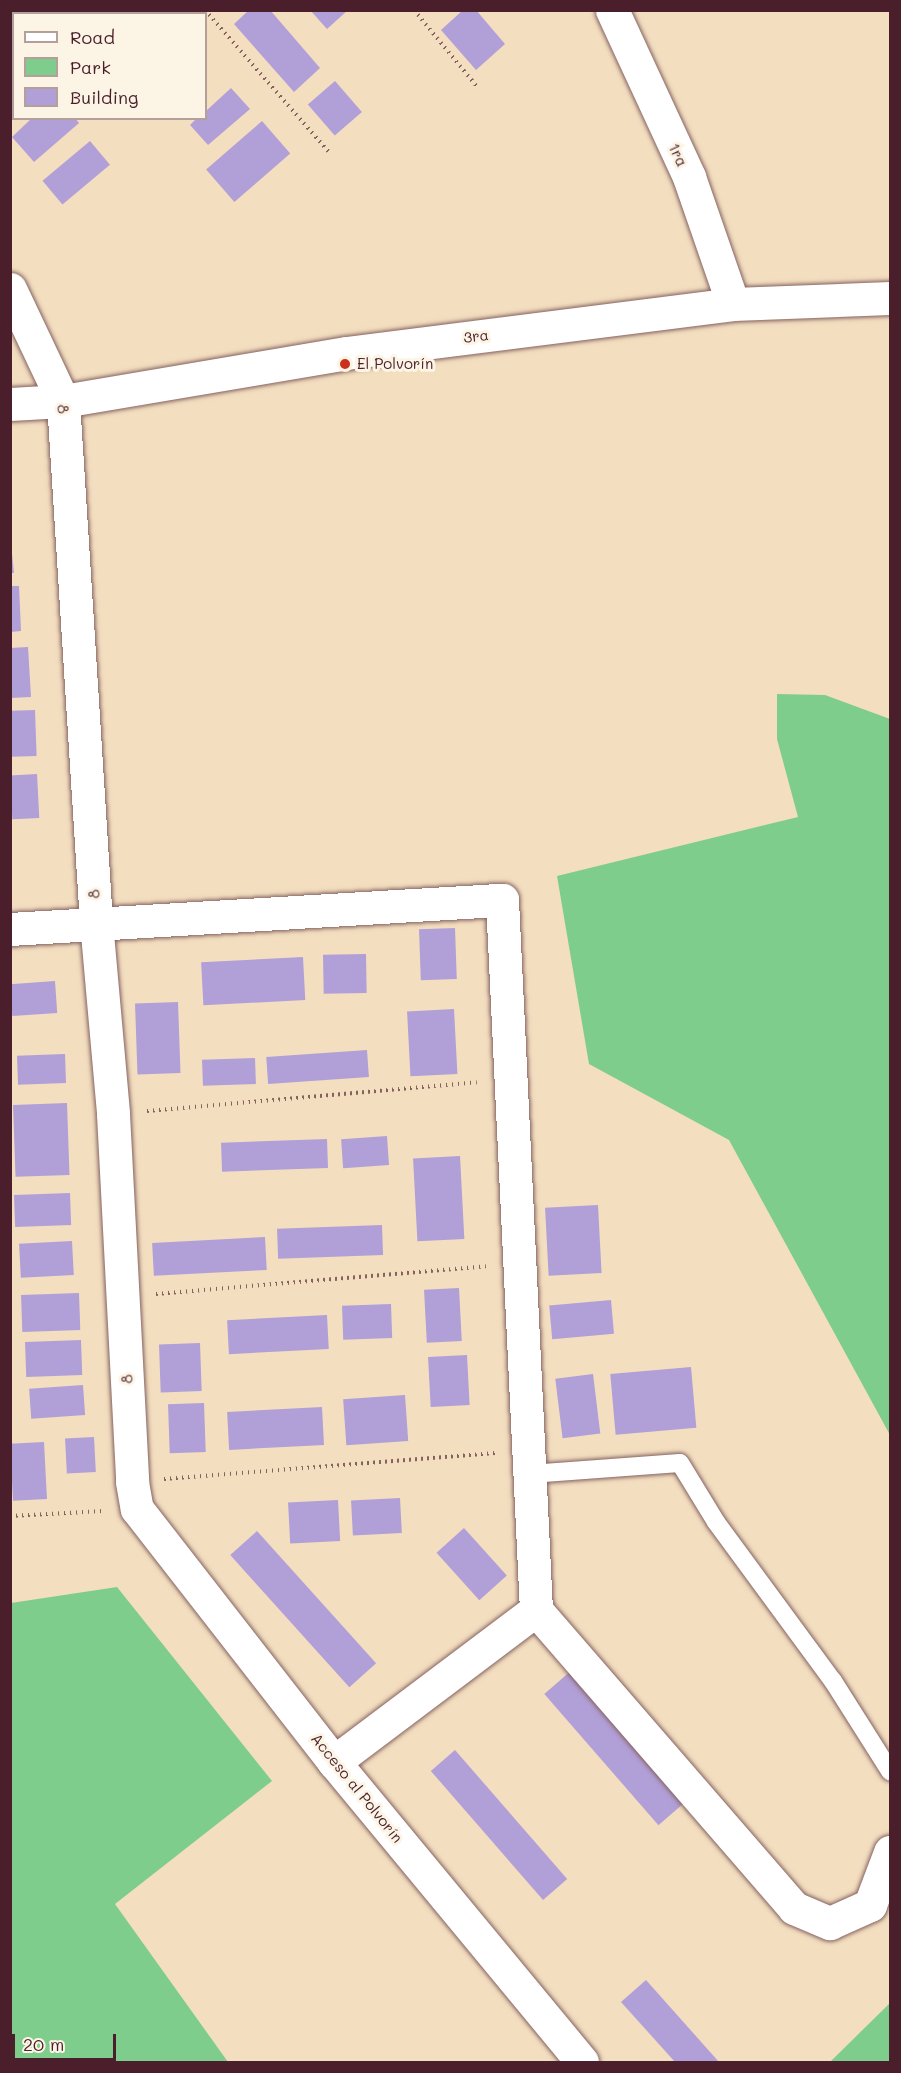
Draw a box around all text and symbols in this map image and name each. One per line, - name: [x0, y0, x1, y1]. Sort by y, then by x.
- legend: [12, 12, 207, 120]
- text: Road: [70, 25, 115, 49]
- text: Park: [70, 55, 111, 79]
- text: Building: [70, 85, 138, 109]
- street label: 1ra: [665, 141, 691, 169]
- street label: 3ra: [462, 326, 490, 346]
- place label: El Polvorín: [357, 355, 433, 373]
- marker: El Polvorín: [338, 357, 352, 371]
- street label: 8: [54, 403, 72, 415]
- street label: 8: [85, 889, 103, 899]
- street label: 8: [118, 1374, 136, 1384]
- street label: Acceso al Polvorín: [307, 1730, 407, 1846]
- scale bar: [15, 2022, 118, 2060]
- text: 20 m: [23, 2032, 64, 2056]

